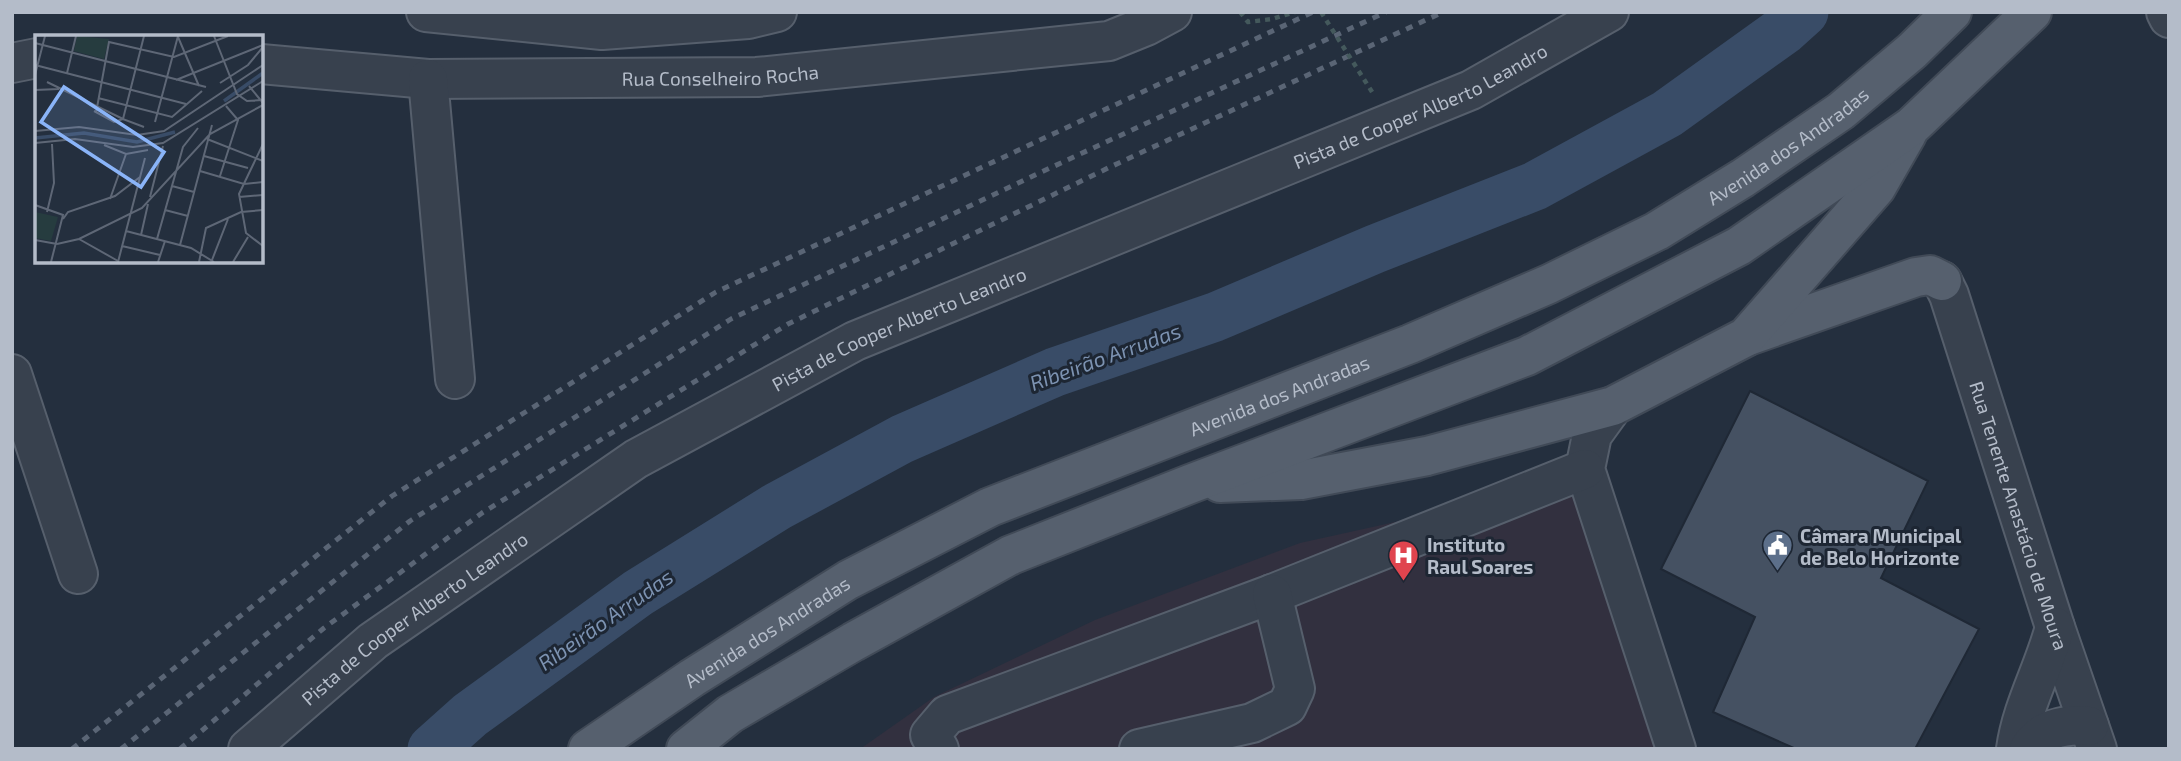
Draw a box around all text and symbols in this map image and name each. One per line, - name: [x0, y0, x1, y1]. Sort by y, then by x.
- inset map: [35, 35, 262, 262]
- street label: Pista de Cooper Alberto Leandro: [1290, 38, 1551, 173]
- street label: Rua Conselheiro Rocha: [622, 59, 820, 89]
- street label: Avenida dos Andradas: [1702, 82, 1873, 209]
- street label: Pista de Cooper Alberto Leandro: [768, 261, 1029, 395]
- water label: Ribeirão Arrudas: [1026, 317, 1184, 395]
- street label: Avenida dos Andradas: [1186, 350, 1372, 440]
- street label: Rua Tenente Anastácio de Moura: [1966, 378, 2073, 653]
- place label: Câmara Municipal de Belo Horizonte: [1800, 524, 1962, 569]
- street label: Pista de Cooper Alberto Leandro: [296, 526, 532, 709]
- public building icon: Câmara Municipal de Belo Horizonte: [1760, 529, 1794, 573]
- place label: Instituto Raul Soares: [1427, 533, 1533, 578]
- hospital icon: Instituto Raul Soares: [1387, 538, 1421, 582]
- water label: Ribeirão Arrudas: [533, 563, 677, 675]
- street label: Avenida dos Andradas: [679, 571, 854, 692]

